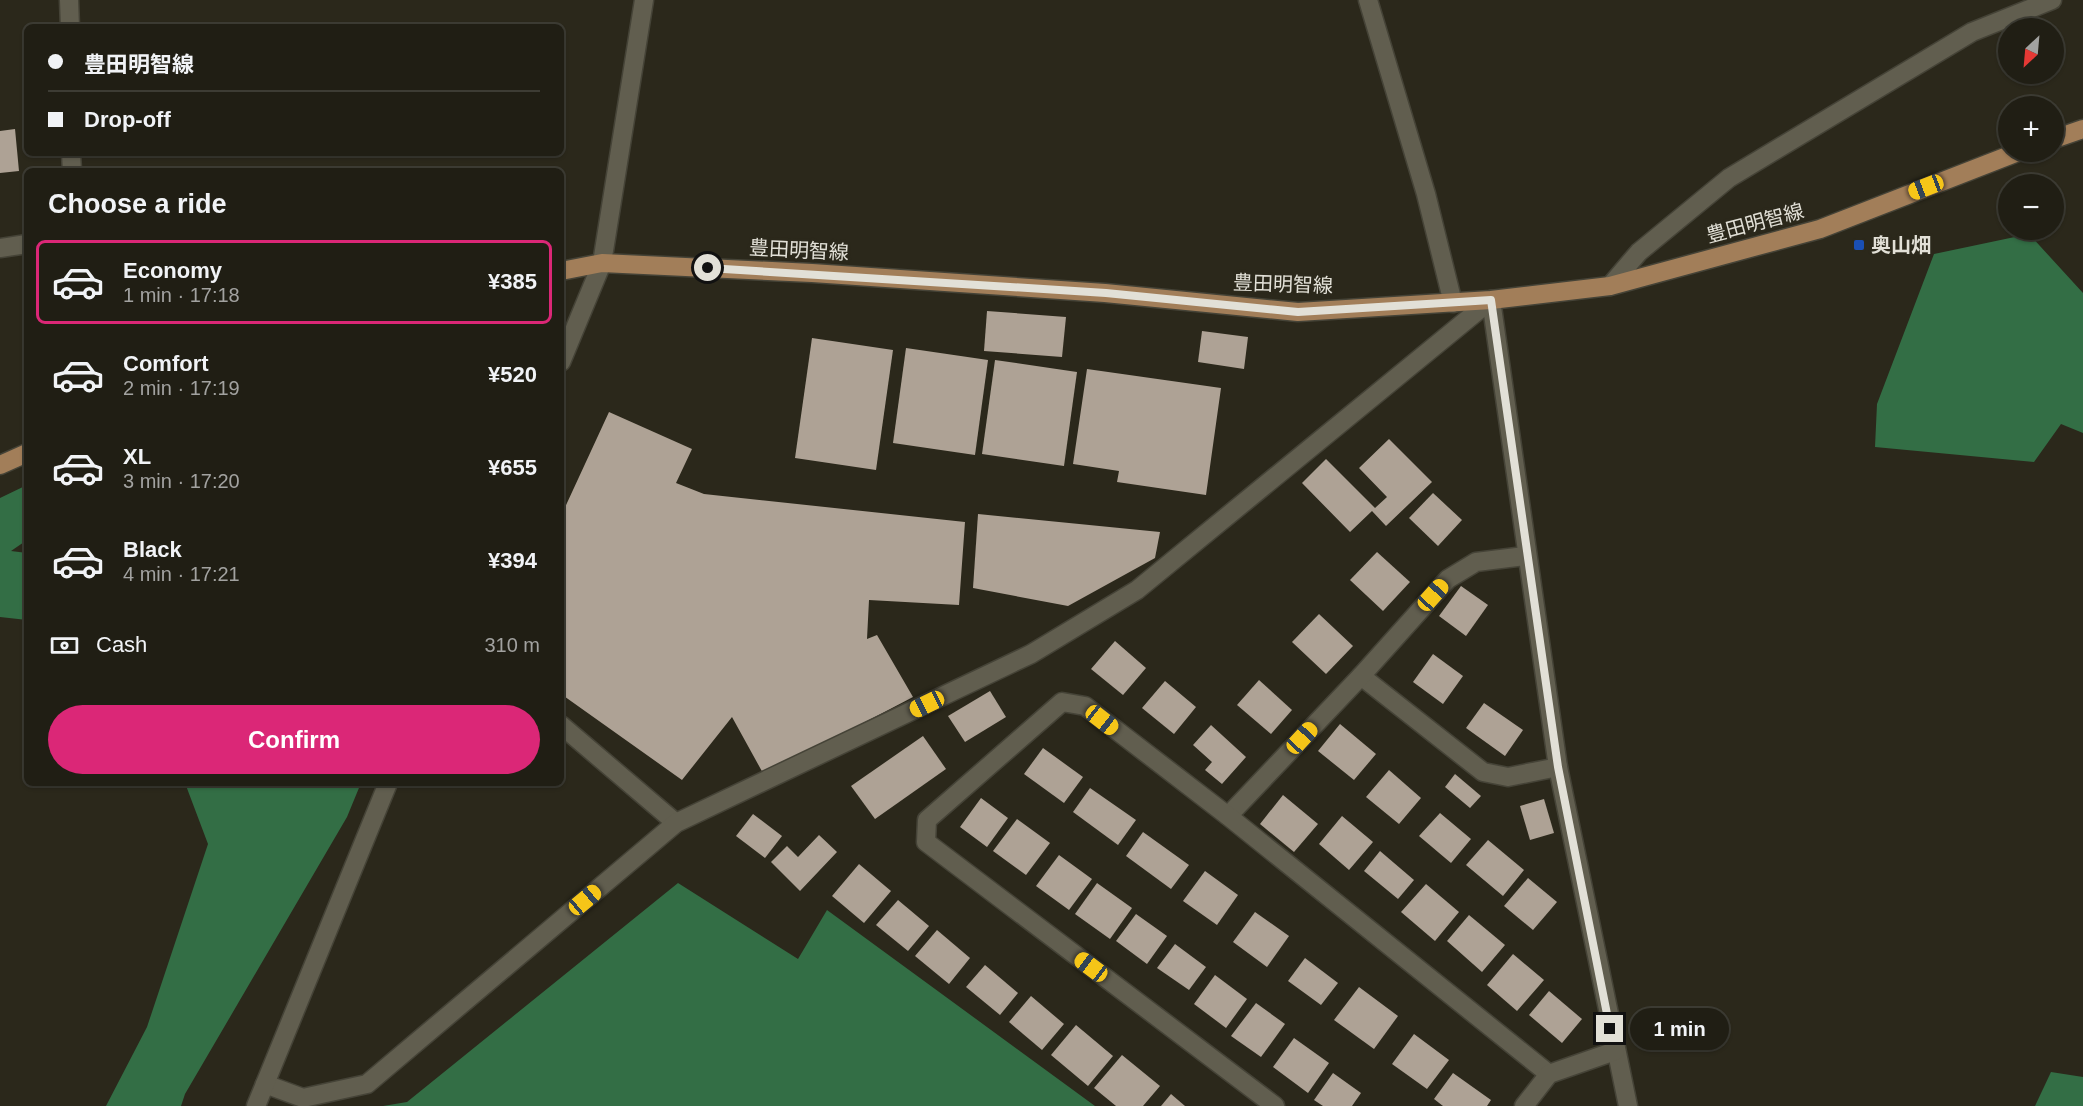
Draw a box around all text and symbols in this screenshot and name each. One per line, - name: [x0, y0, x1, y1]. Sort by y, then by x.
- north arrow: [1998, 18, 2064, 84]
- map controls: [1998, 18, 2064, 240]
- text: 豊田明智線: [84, 52, 194, 77]
- button: +: [1998, 96, 2064, 162]
- text: Drop-off: [84, 107, 171, 132]
- car: [1906, 172, 1946, 202]
- button: −: [1998, 174, 2064, 240]
- text: Choose a ride: [48, 189, 227, 219]
- street label: 豊田明智線: [1704, 199, 1806, 247]
- place label: 奥山畑: [1871, 234, 1931, 256]
- street label: 豊田明智線: [748, 236, 850, 264]
- marker: 奥山畑: [1852, 238, 1866, 252]
- route start: [694, 254, 721, 281]
- icon: car: [51, 255, 105, 309]
- text: Economy: [123, 258, 222, 283]
- text: ¥385: [488, 269, 537, 294]
- street label: 豊田明智線: [1233, 271, 1333, 297]
- text: 1 min · 17:18: [123, 284, 240, 306]
- icon: car: [51, 348, 105, 402]
- text: Comfort: [123, 351, 209, 376]
- text: ¥520: [488, 362, 537, 387]
- text: 2 min · 17:19: [123, 377, 240, 399]
- icon: car: [51, 441, 105, 495]
- text: XL: [123, 444, 151, 469]
- text: ¥655: [488, 455, 537, 480]
- text: 3 min · 17:20: [123, 470, 240, 492]
- icon: car: [51, 534, 105, 588]
- text: Black: [123, 537, 182, 562]
- text: ¥394: [488, 548, 537, 573]
- text: 4 min · 17:21: [123, 563, 240, 585]
- car: [1414, 576, 1452, 614]
- icon: cash: [48, 629, 81, 662]
- text: Cash: [96, 632, 147, 657]
- text: 310 m: [484, 634, 540, 656]
- car: [907, 688, 947, 720]
- car: [1082, 702, 1122, 738]
- button: Confirm: [48, 705, 540, 774]
- car: [1283, 719, 1321, 757]
- car: [565, 882, 605, 918]
- car: [1071, 949, 1111, 985]
- callout: 1 min: [1631, 1008, 1730, 1050]
- route end: [1596, 1015, 1623, 1042]
- text: 1 min: [1653, 1018, 1706, 1040]

